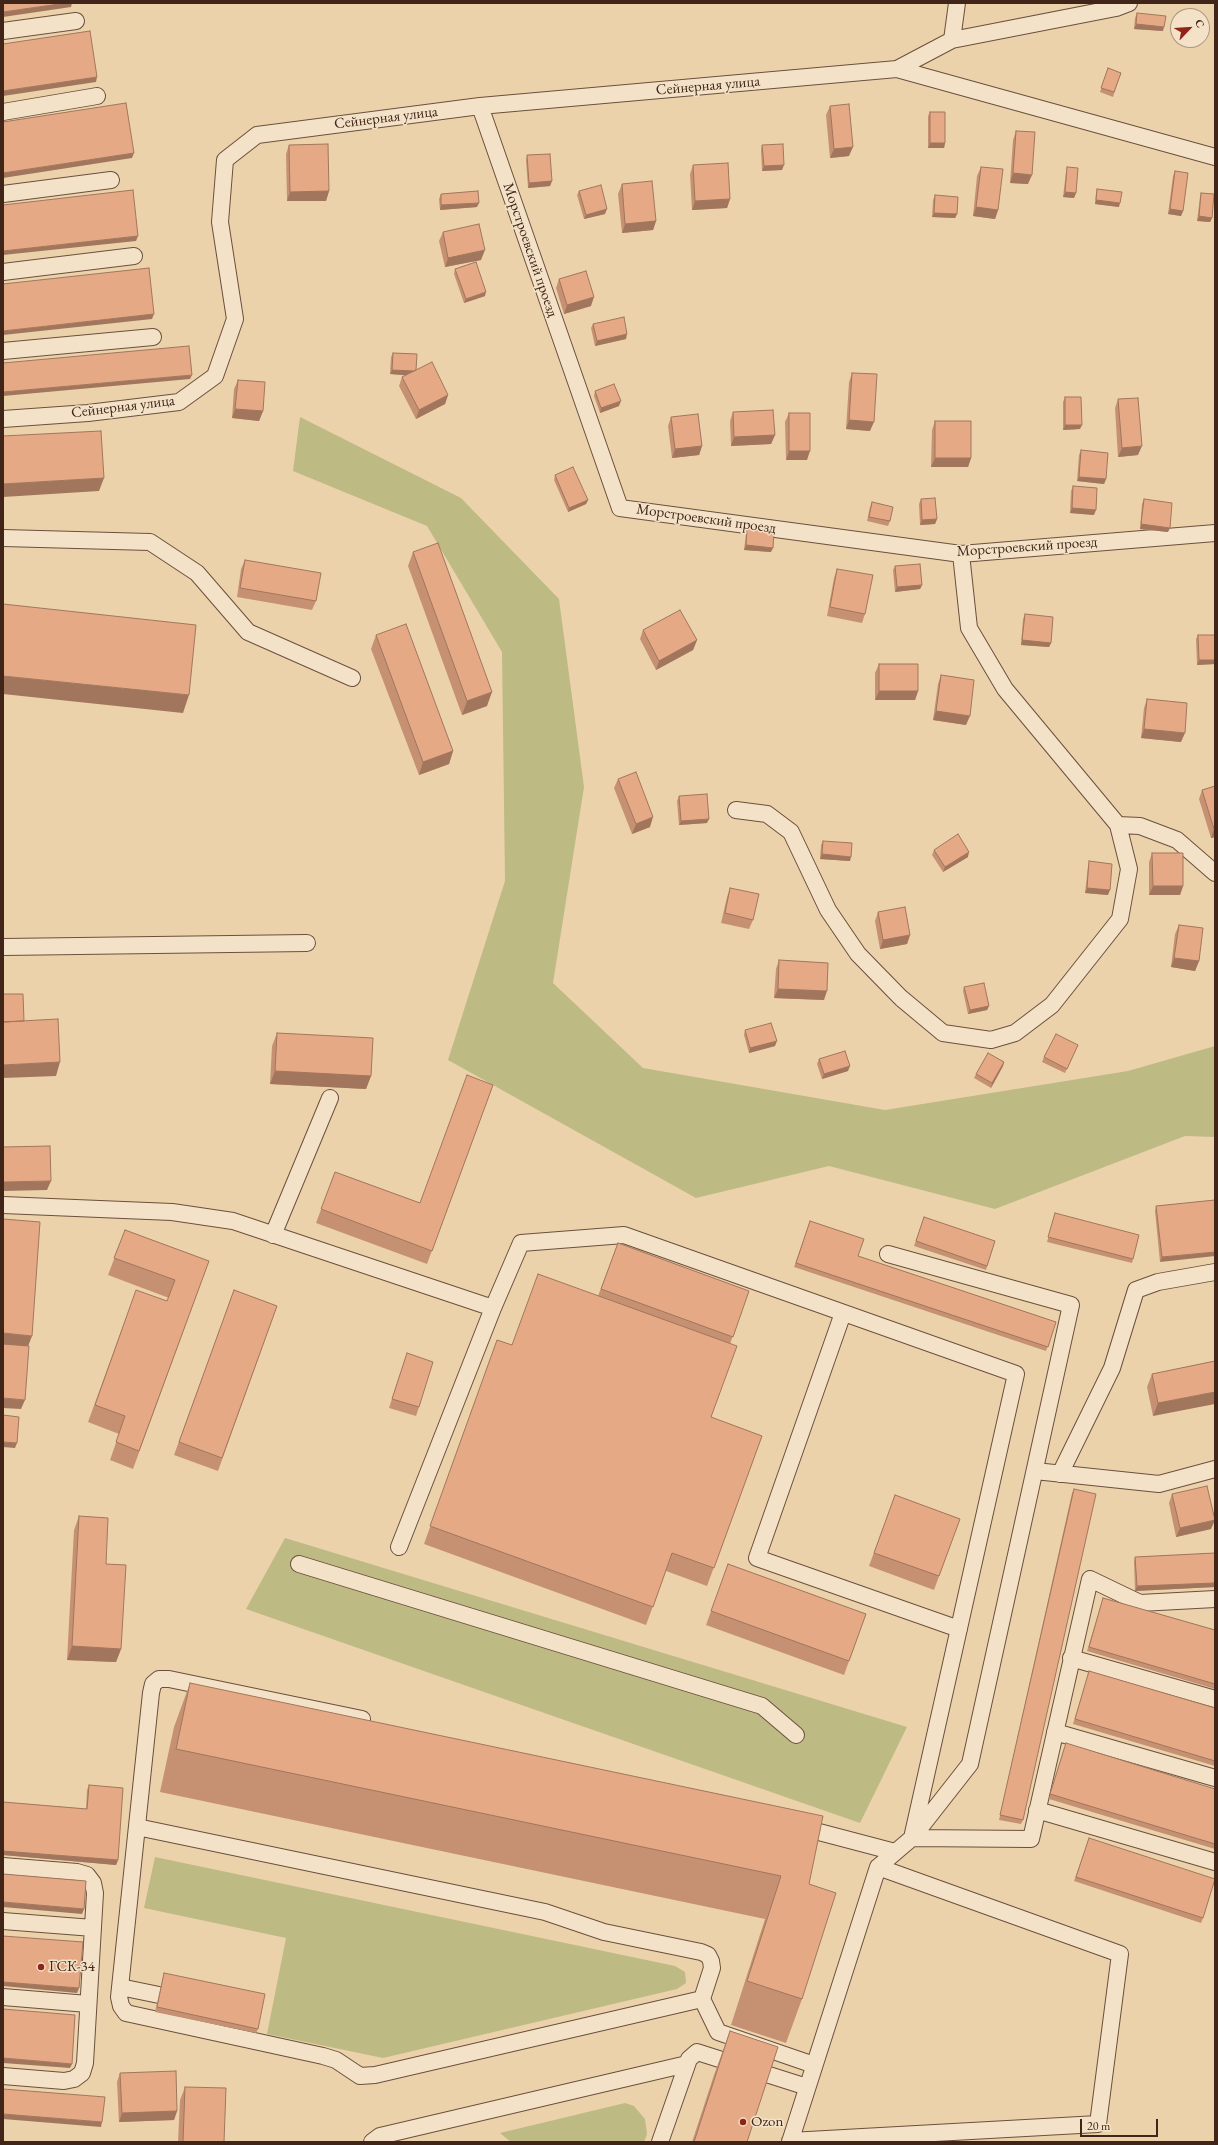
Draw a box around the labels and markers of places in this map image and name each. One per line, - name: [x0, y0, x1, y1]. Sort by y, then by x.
- place label: ГСК-34: [49, 1958, 95, 1976]
- marker: ГСК-34: [36, 1962, 46, 1972]
- place label: Ozon: [751, 2113, 783, 2131]
- marker: Ozon: [738, 2117, 748, 2127]

